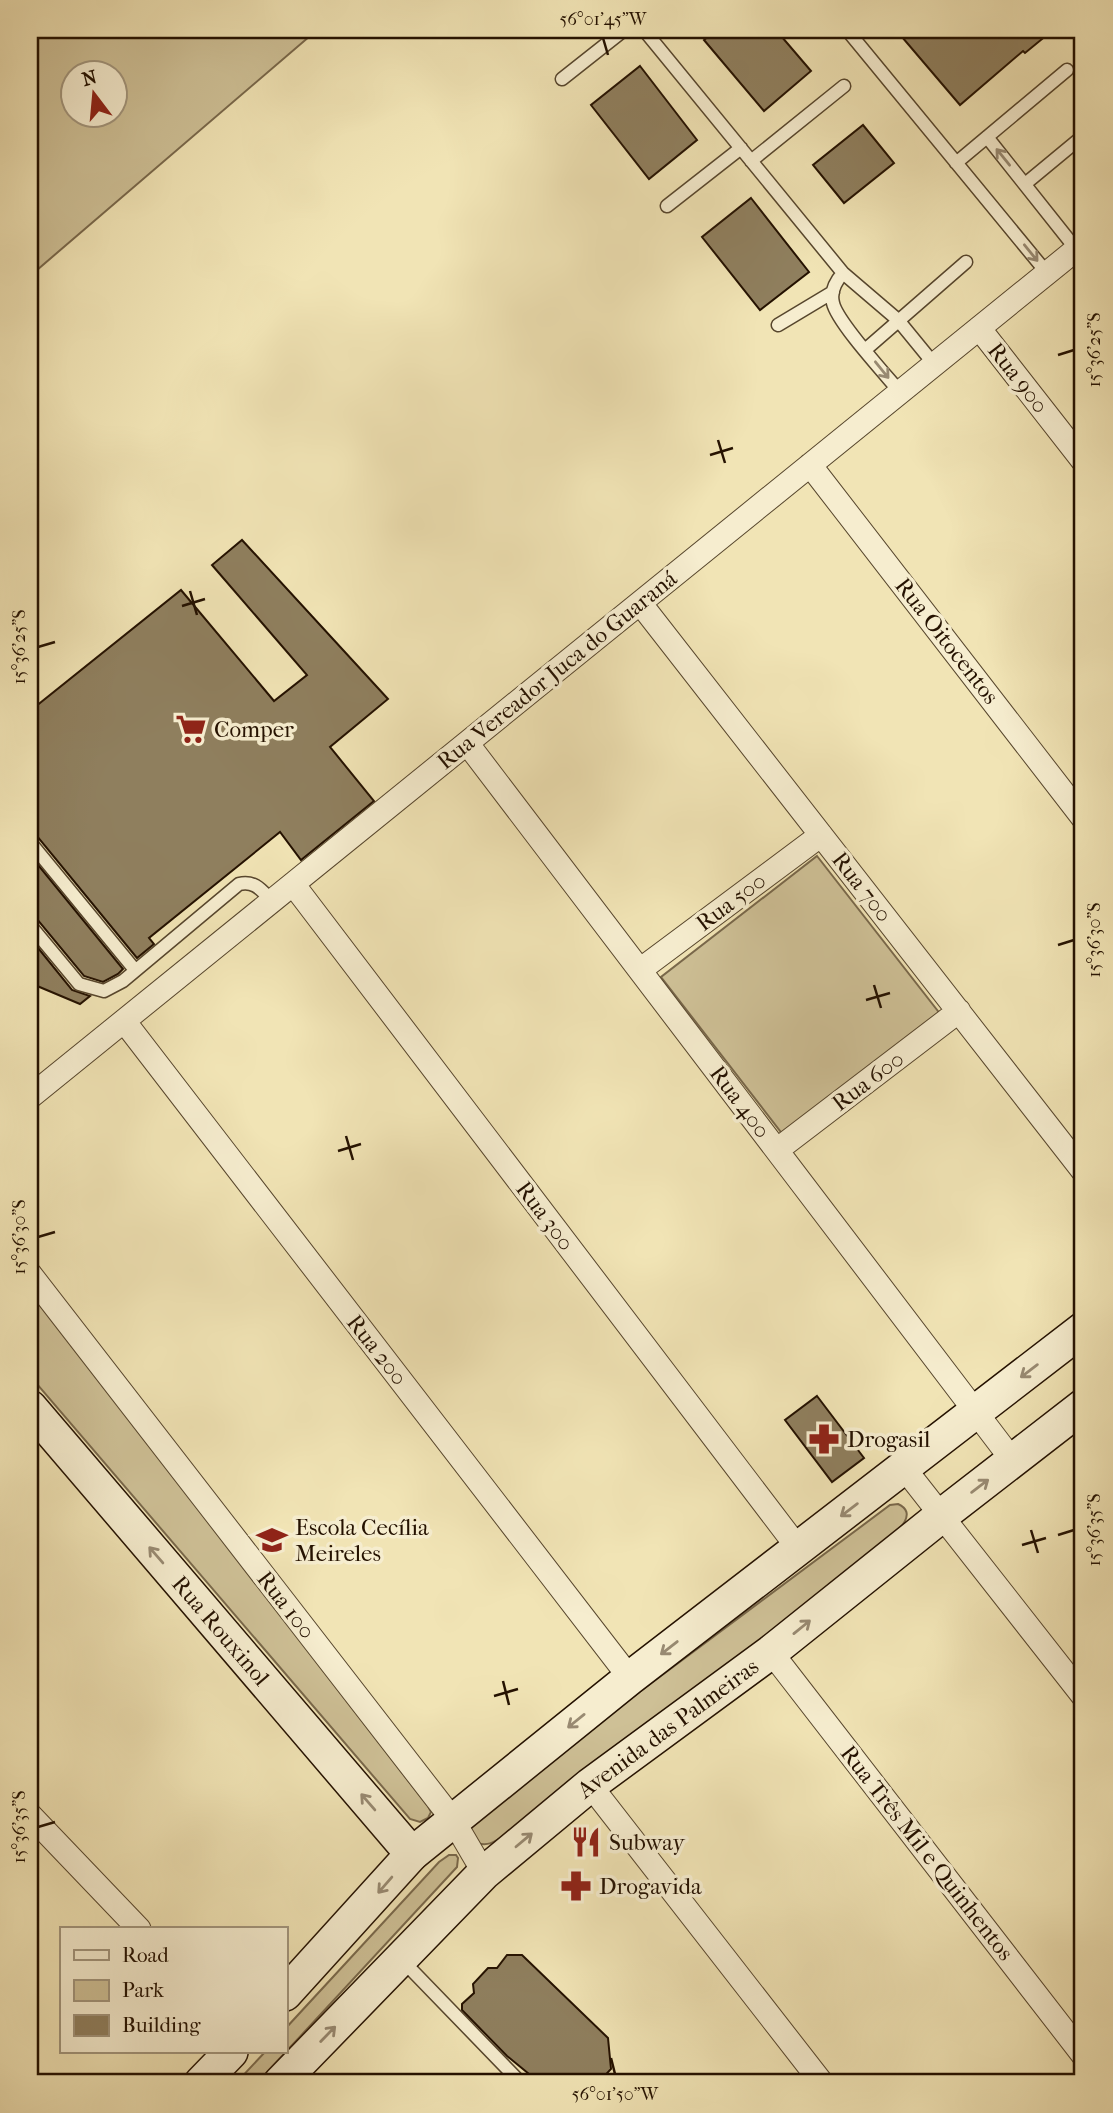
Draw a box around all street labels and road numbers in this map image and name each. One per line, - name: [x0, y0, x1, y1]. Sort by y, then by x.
- street label: Rua 900: [982, 337, 1054, 419]
- street label: Rua Vereador Juca do Guaraná: [432, 565, 683, 775]
- street label: Rua Oitocentos: [889, 573, 1005, 709]
- street label: Rua 700: [826, 847, 898, 927]
- street label: Rua 500: [691, 867, 771, 937]
- street label: Rua 600: [827, 1045, 909, 1117]
- street label: Rua 400: [704, 1060, 776, 1144]
- street label: Rua 300: [510, 1176, 580, 1256]
- street label: Rua 200: [341, 1309, 413, 1391]
- street label: Rua 100: [251, 1566, 321, 1644]
- street label: Rua Rouxinol: [167, 1570, 276, 1691]
- street label: Avenida das Palmeiras: [571, 1652, 764, 1804]
- street label: Rua Três Mil e Quinhentos: [835, 1740, 1019, 1966]

